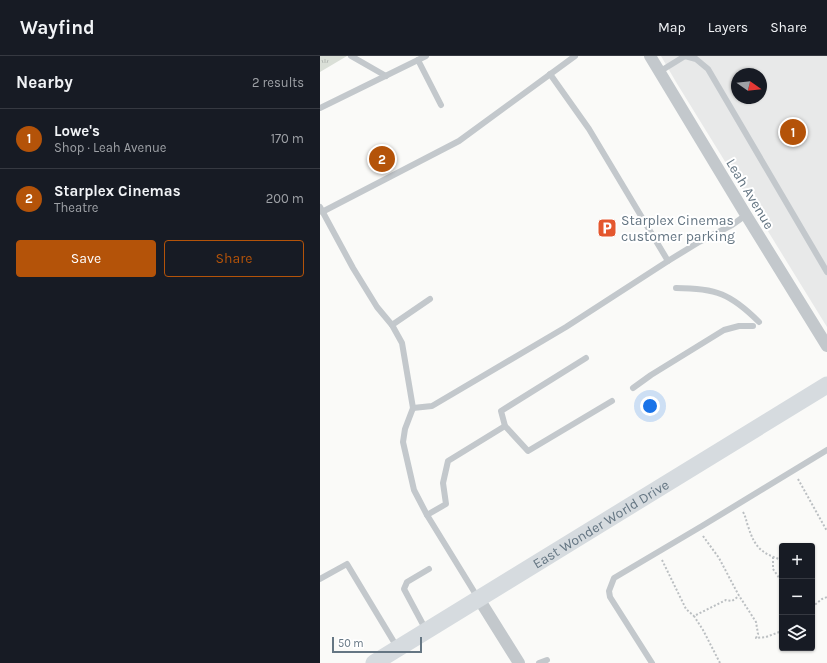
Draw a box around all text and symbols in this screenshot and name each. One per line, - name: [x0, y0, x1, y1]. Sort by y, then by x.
- text: Wayfind: [20, 17, 95, 39]
- text: Map: [658, 19, 686, 36]
- text: Layers: [708, 19, 748, 36]
- text: Share: [770, 19, 807, 36]
- north arrow: [731, 68, 767, 104]
- text: Nearby: [16, 72, 73, 92]
- text: 2 results: [252, 75, 304, 90]
- pin: 1: [780, 117, 806, 147]
- text: Lowe's: [54, 122, 100, 140]
- text: 1: [27, 131, 31, 146]
- text: 170 m: [271, 131, 304, 146]
- text: Shop · Leah Avenue: [54, 140, 167, 155]
- pin: 2: [369, 144, 395, 174]
- street label: Leah Avenue: [722, 156, 778, 232]
- text: Starplex Cinemas: [54, 182, 181, 200]
- text: 2: [25, 191, 33, 206]
- text: 200 m: [266, 191, 304, 206]
- text: Theatre: [54, 200, 98, 215]
- place label: Starplex Cinemas customer parking: [621, 212, 735, 245]
- parking icon: Starplex Cinemas customer parking: [596, 217, 618, 239]
- button: Save: [16, 240, 156, 277]
- button: Share: [164, 240, 304, 277]
- your location: [640, 396, 660, 416]
- street label: East Wonder World Drive: [529, 476, 672, 572]
- map controls: [779, 543, 815, 651]
- button: +: [779, 543, 815, 579]
- button: −: [779, 579, 815, 615]
- button: layers: [779, 615, 815, 651]
- scale bar: [332, 635, 422, 654]
- text: 50 m: [338, 637, 364, 650]

